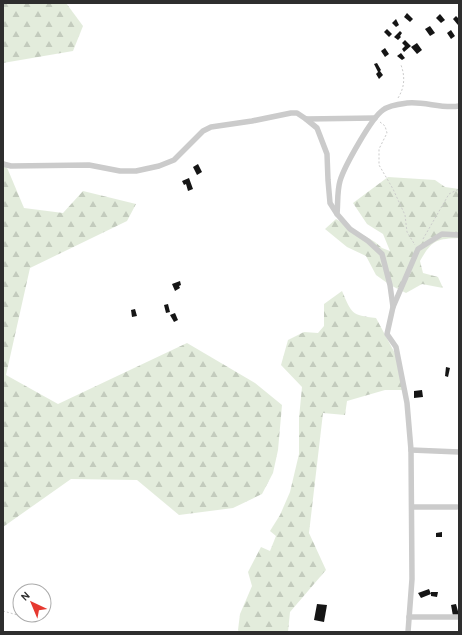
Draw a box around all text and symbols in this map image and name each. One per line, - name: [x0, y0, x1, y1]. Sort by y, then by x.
- north arrow: [12, 583, 52, 623]
- text: N: [18, 589, 33, 604]

